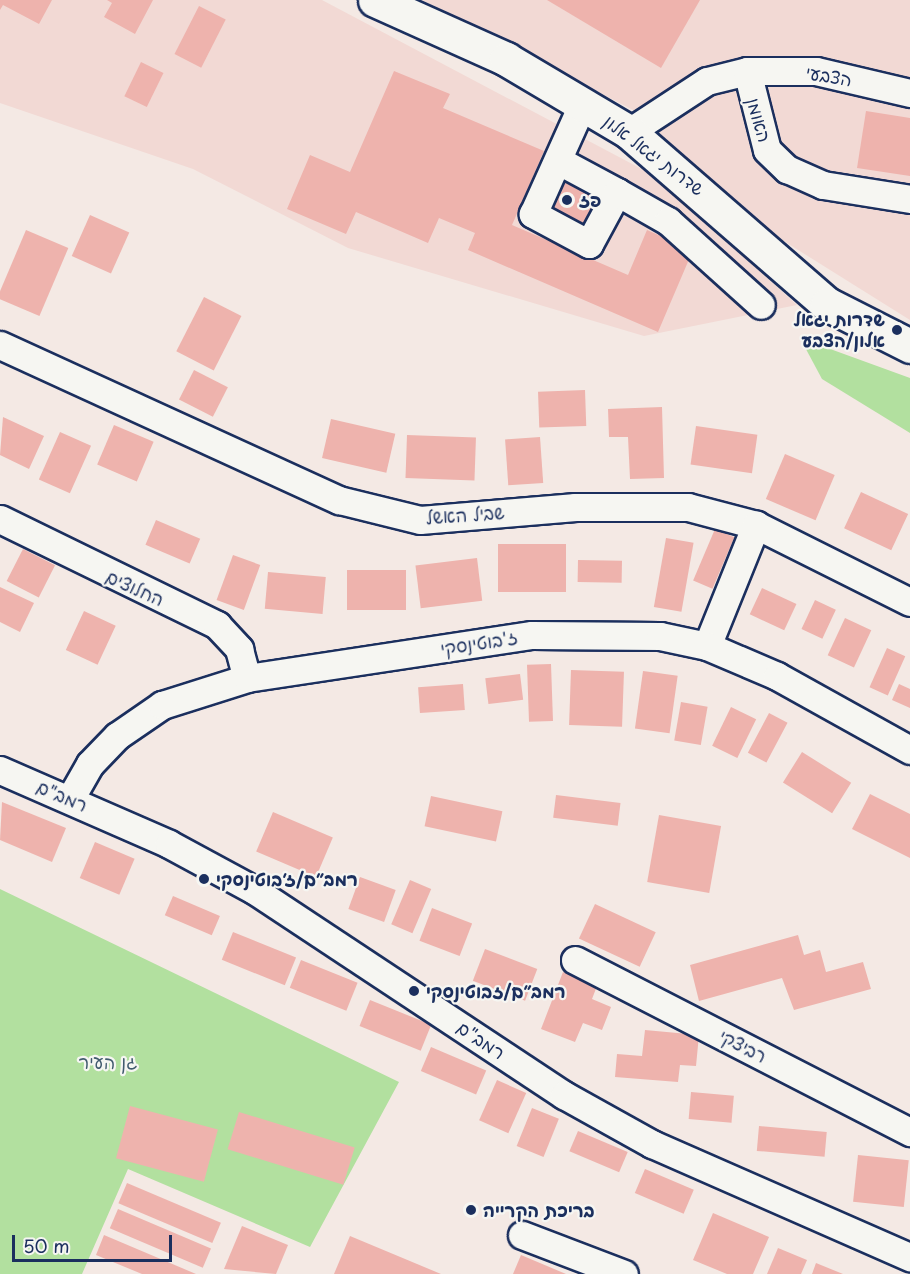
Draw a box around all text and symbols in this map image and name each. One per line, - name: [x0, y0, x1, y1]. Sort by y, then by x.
- street label: הצבעי: [804, 61, 854, 91]
- street label: האומן: [742, 95, 776, 145]
- street label: שדרות יגאל אלון: [599, 110, 709, 200]
- place label: פז: [579, 189, 601, 211]
- marker: פז: [560, 193, 574, 207]
- place label: שדרות יגאל אלון/הצבע: [793, 309, 885, 352]
- marker: שדרות יגאל אלון/הצבע: [890, 323, 904, 337]
- street label: שביל האשל: [425, 501, 505, 529]
- street label: החלוצים: [102, 566, 168, 610]
- street label: ז'בוטינסקי: [439, 626, 519, 660]
- street label: רמב"ם: [33, 776, 91, 816]
- place label: רמב״ם/ז׳בוטינסקי: [216, 868, 358, 890]
- marker: רמב״ם/ז׳בוטינסקי: [197, 872, 211, 886]
- place label: רמב״ם/זבוטינסקי: [426, 980, 566, 1002]
- marker: רמב״ם/זבוטינסקי: [407, 984, 421, 998]
- street label: רמב"ם: [453, 1016, 509, 1064]
- street label: רביצקי: [716, 1025, 770, 1067]
- park label: גן העיר: [79, 1051, 137, 1073]
- place label: בריכת הקרייה: [483, 1199, 595, 1221]
- marker: בריכת הקרייה: [464, 1203, 478, 1217]
- scale bar: [15, 1223, 176, 1261]
- text: 50 m: [23, 1232, 70, 1259]

